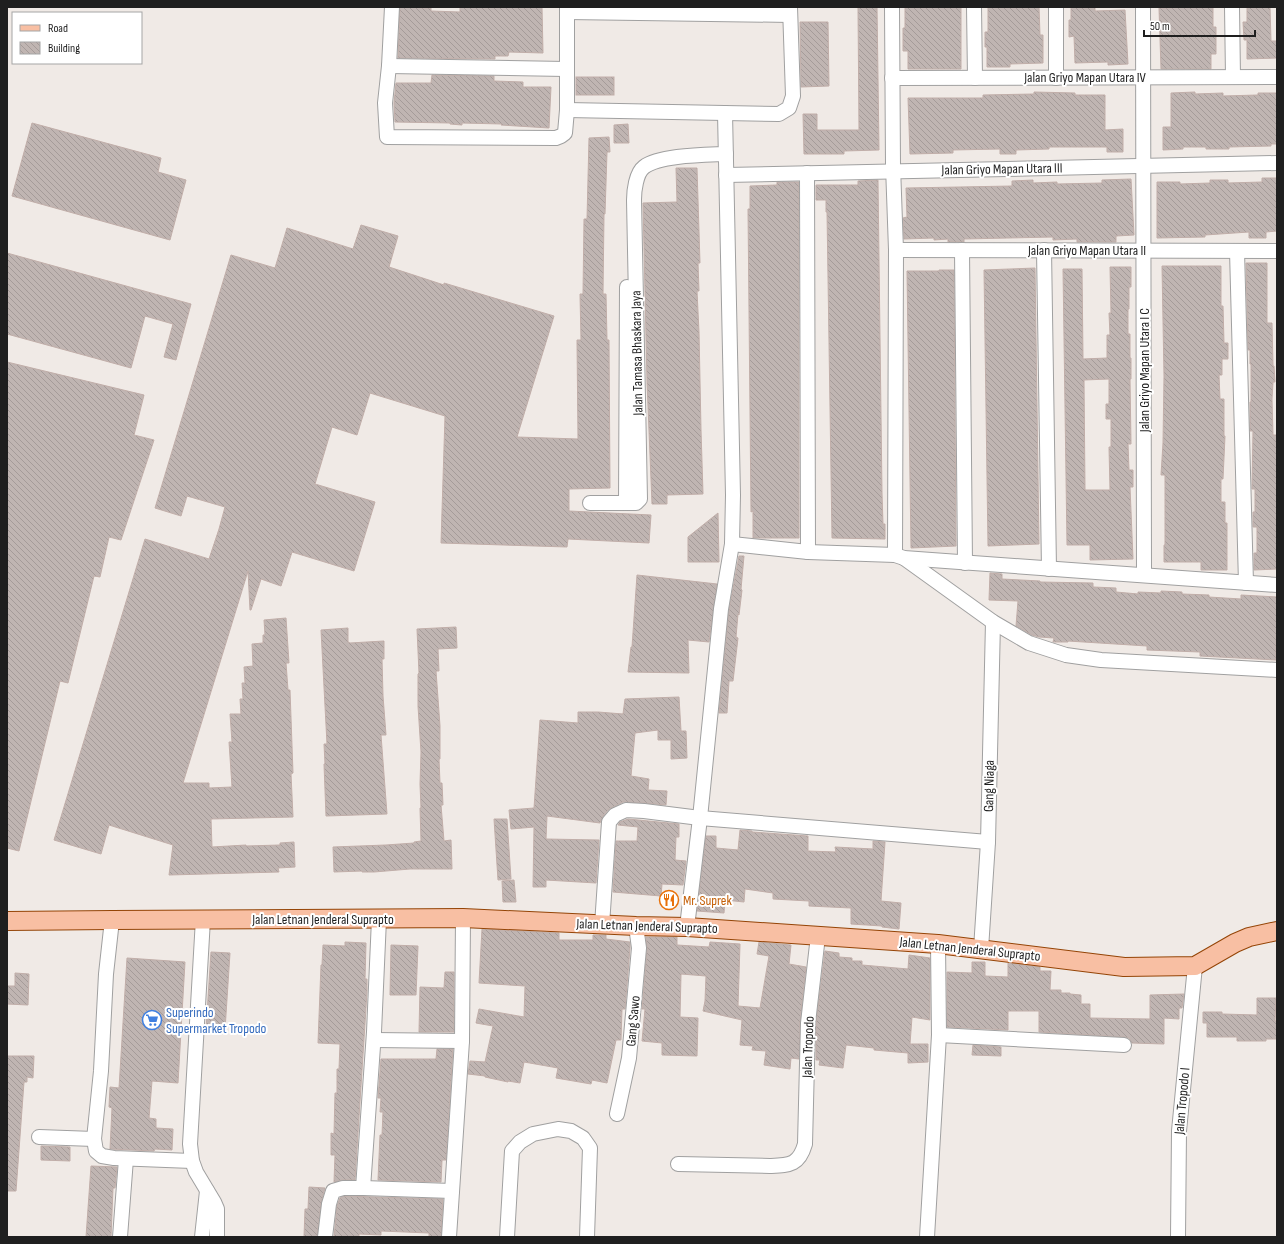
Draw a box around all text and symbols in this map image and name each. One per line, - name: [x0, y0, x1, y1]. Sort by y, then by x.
- legend: [12, 12, 142, 64]
- scale bar: [1144, 12, 1255, 38]
- text: 50 m: [1150, 19, 1170, 34]
- text: Road: [48, 21, 68, 36]
- text: Building: [48, 41, 80, 56]
- street label: Jalan Griyo Mapan Utara IV: [1023, 69, 1146, 86]
- street label: Jalan Griyo Mapan Utara III: [940, 159, 1063, 179]
- street label: Jalan Griyo Mapan Utara II: [1027, 242, 1146, 259]
- street label: Jalan Tamasa Bhaskara Jaya: [627, 290, 647, 417]
- street label: Jalan Griyo Mapan Utara I C: [1136, 308, 1153, 433]
- street label: Gang Niaga: [980, 760, 998, 812]
- restaurant icon: Mr. Suprek: [658, 889, 680, 911]
- place label: Mr. Suprek: [683, 892, 732, 909]
- street label: Jalan Letnan Jenderal Suprapto: [251, 911, 394, 928]
- street label: Jalan Letnan Jenderal Suprapto: [575, 915, 718, 937]
- street label: Jalan Letnan Jenderal Suprapto: [898, 933, 1041, 965]
- street label: Gang Sawo: [622, 995, 644, 1047]
- place label: Superindo Supermarket Tropodo: [166, 1004, 267, 1037]
- supermarket icon: Superindo Supermarket Tropodo: [141, 1009, 163, 1031]
- street label: Jalan Tropodo: [798, 1016, 818, 1079]
- street label: Jalan Tropodo I: [1171, 1067, 1193, 1136]

